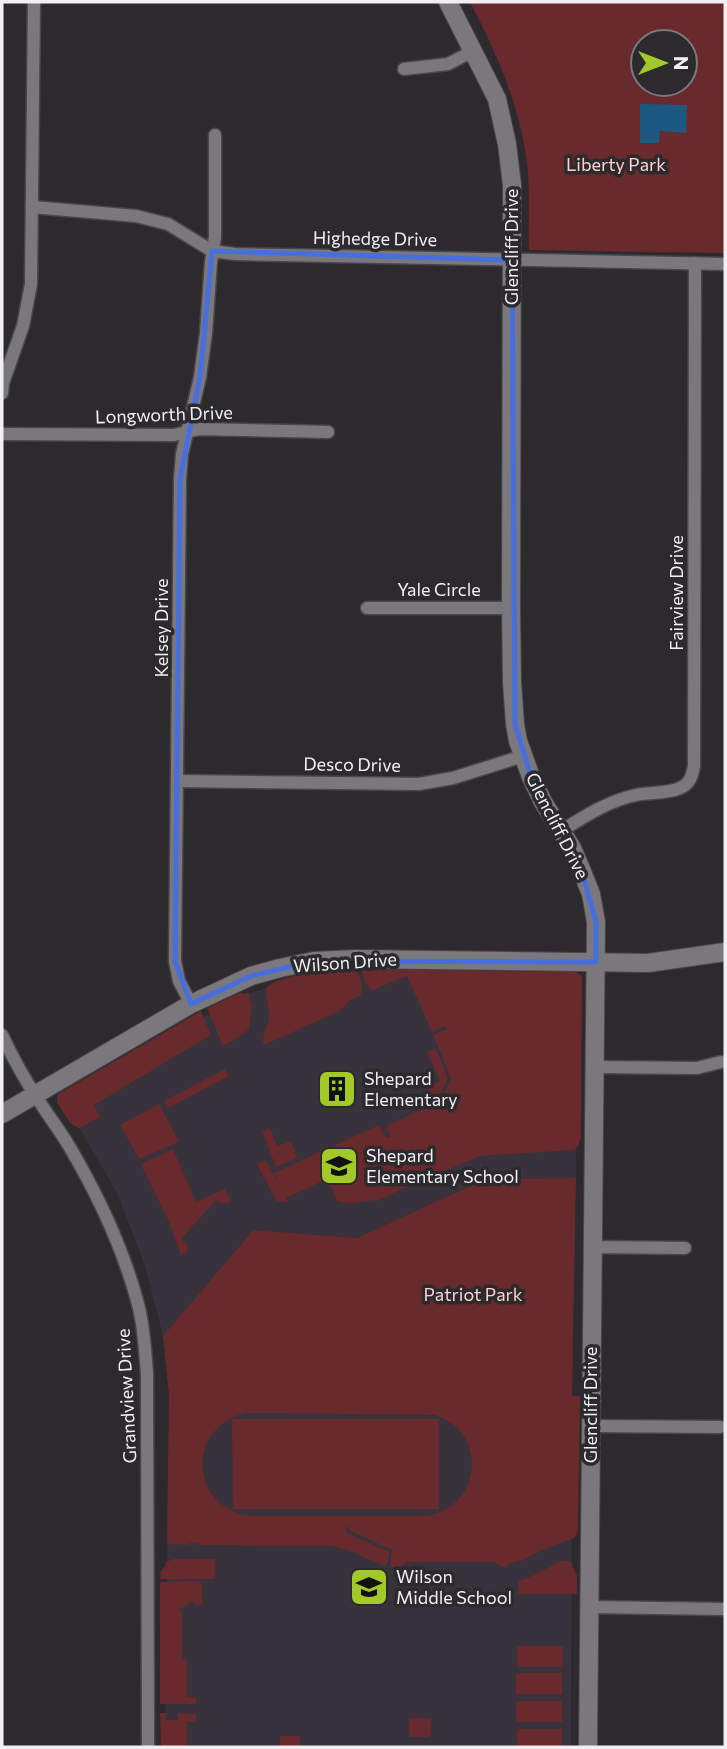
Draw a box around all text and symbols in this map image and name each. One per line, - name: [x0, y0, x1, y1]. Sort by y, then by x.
- north arrow: [629, 28, 699, 98]
- text: N: [670, 56, 693, 70]
- park label: Liberty Park: [566, 153, 666, 175]
- street label: Glencliff Drive: [500, 189, 522, 305]
- street label: Highedge Drive: [313, 226, 437, 250]
- street label: Longworth Drive: [95, 401, 233, 427]
- street label: Fairview Drive: [665, 535, 687, 651]
- street label: Kelsey Drive: [150, 578, 172, 678]
- street label: Yale Circle: [397, 578, 481, 600]
- street label: Desco Drive: [303, 752, 401, 776]
- street label: Glencliff Drive: [522, 769, 594, 882]
- street label: Wilson Drive: [292, 947, 397, 977]
- place label: Shepard Elementary: [364, 1067, 458, 1110]
- building icon: Shepard Elementary: [316, 1068, 358, 1110]
- place label: Shepard Elementary School: [366, 1144, 519, 1187]
- school or university icon: Shepard Elementary School: [318, 1145, 360, 1187]
- park label: Patriot Park: [423, 1283, 523, 1305]
- street label: Grandview Drive: [111, 1328, 141, 1464]
- street label: Glencliff Drive: [579, 1347, 601, 1463]
- place label: Wilson Middle School: [396, 1565, 512, 1608]
- school or university icon: Wilson Middle School: [348, 1566, 390, 1608]

